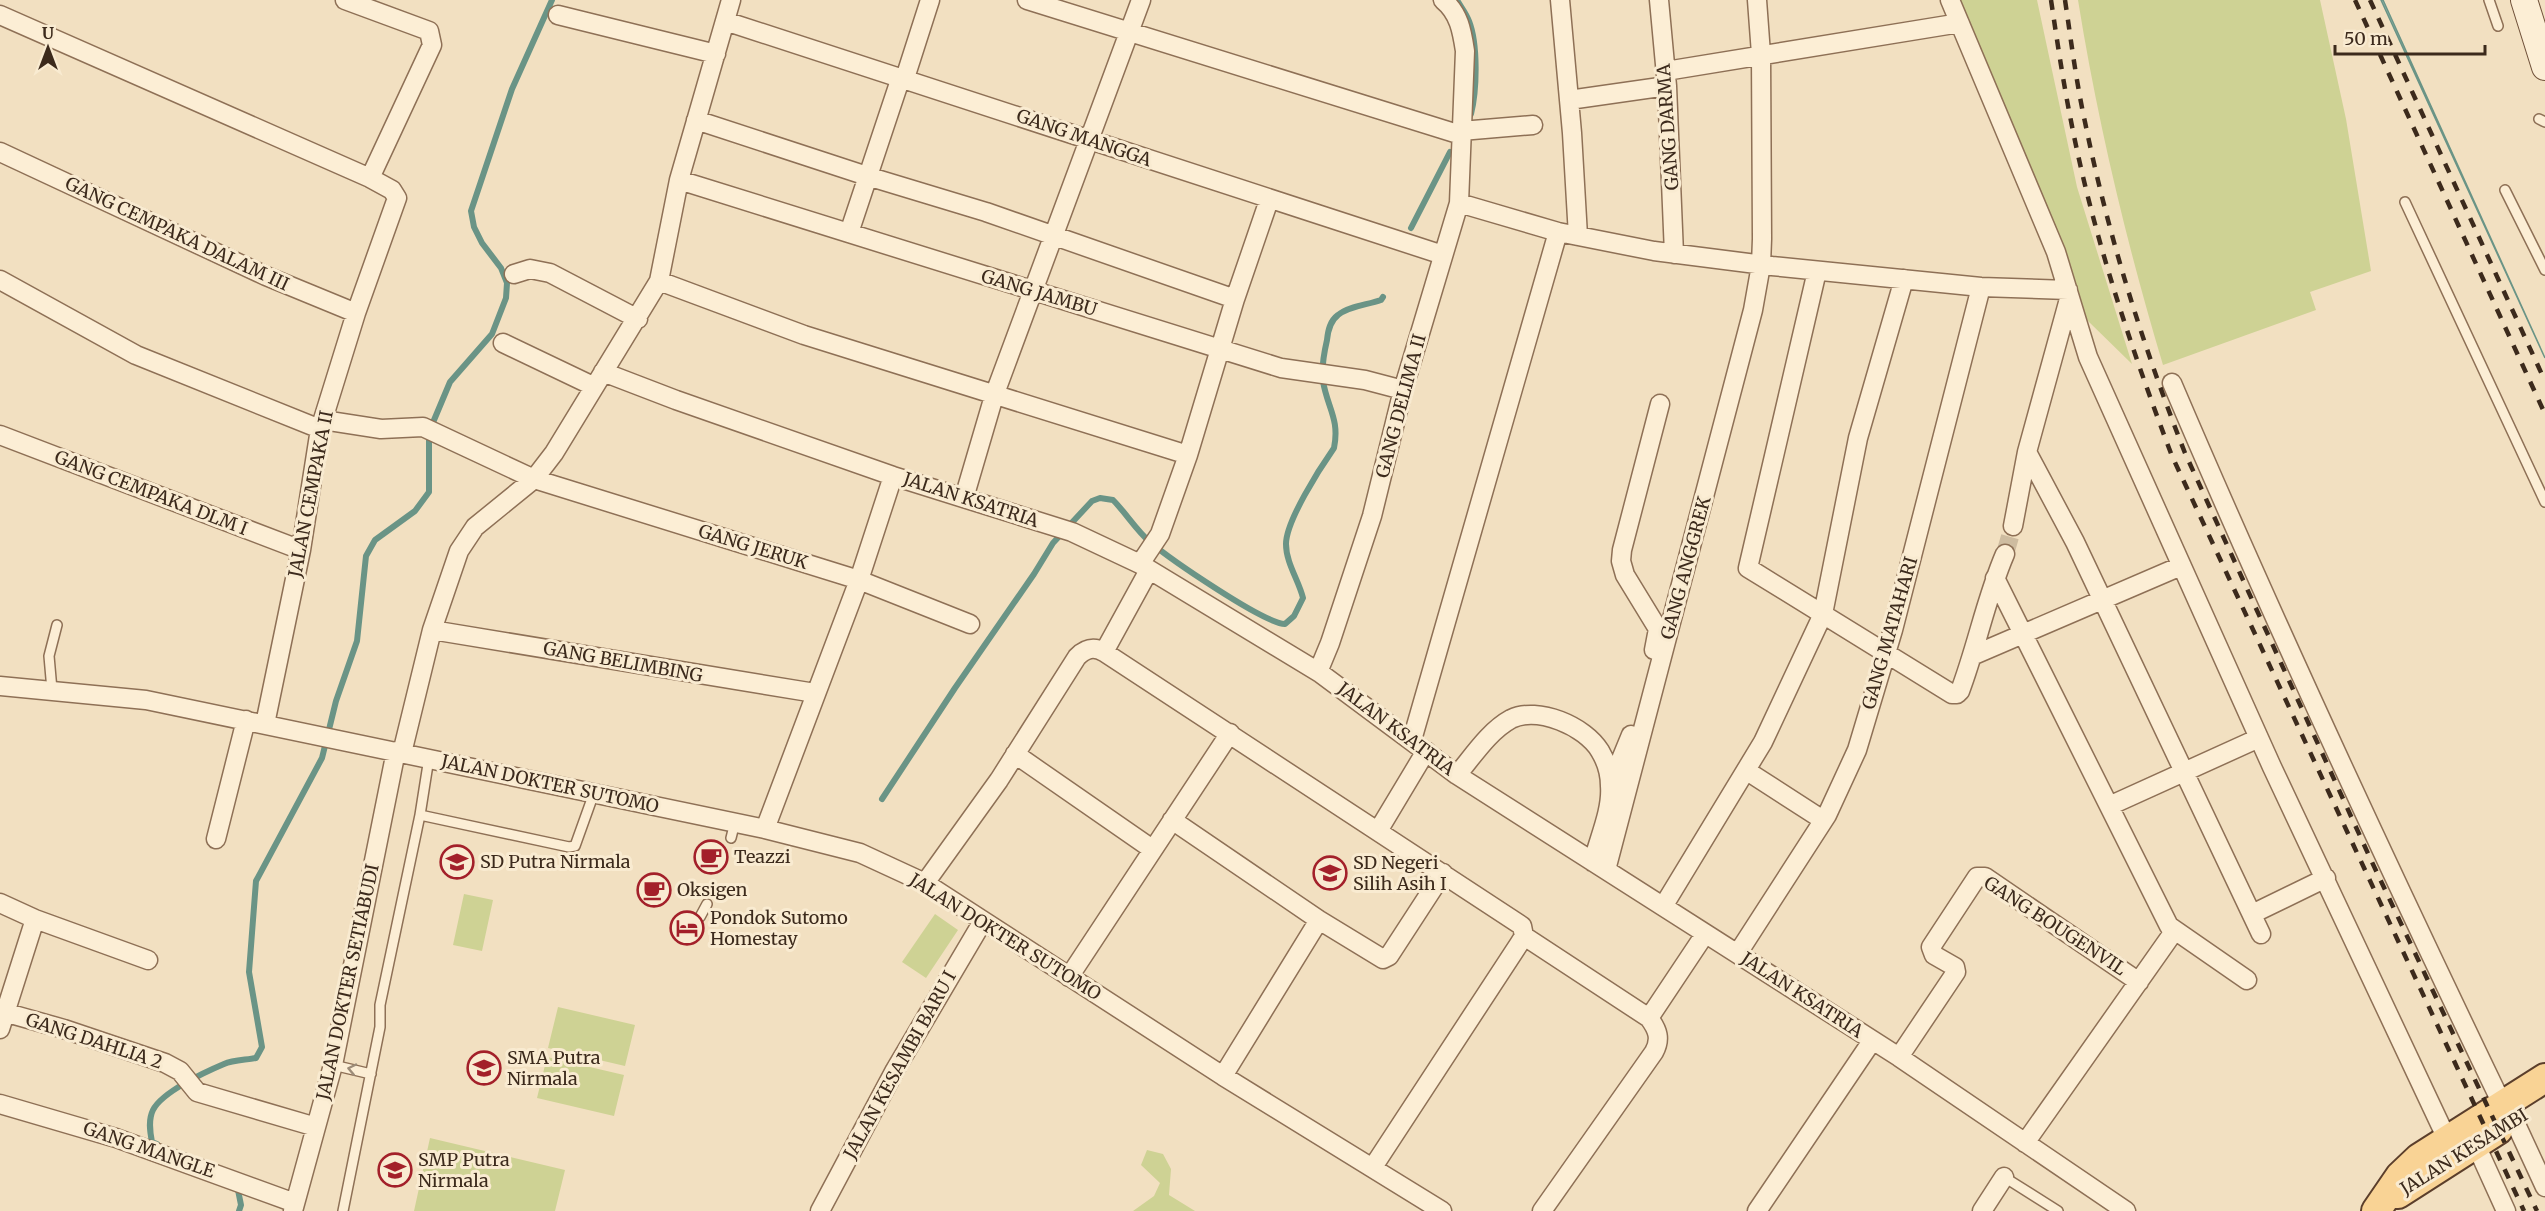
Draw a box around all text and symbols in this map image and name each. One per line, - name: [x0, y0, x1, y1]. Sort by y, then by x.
- north arrow: [18, 18, 78, 78]
- scale bar: [2335, 18, 2485, 56]
- text: U: [42, 23, 54, 43]
- text: 50 m: [2344, 27, 2388, 50]
- street label: GANG DARMA: [1652, 63, 1683, 191]
- street label: GANG MANGGA: [1014, 104, 1155, 171]
- street label: GANG CEMPAKA DALAM III: [62, 171, 293, 296]
- street label: GANG JAMBU: [979, 264, 1100, 321]
- street label: GANG DELIMA II: [1370, 331, 1431, 480]
- street label: JALAN CEMPAKA II: [283, 408, 338, 580]
- street label: GANG CEMPAKA DLM I: [51, 445, 251, 540]
- street label: JALAN KSATRIA: [900, 466, 1042, 532]
- street label: GANG ANGGREK: [1655, 494, 1716, 642]
- street label: GANG JERUK: [696, 519, 811, 574]
- street label: GANG MATAHARI: [1857, 554, 1922, 712]
- street label: GANG BELIMBING: [542, 636, 704, 687]
- street label: JALAN KSATRIA: [1332, 676, 1460, 780]
- street label: JALAN DOKTER SUTOMO: [438, 749, 661, 818]
- cafe icon: Teazzi: [693, 839, 729, 875]
- school or university icon: SD Putra Nirmala: [439, 844, 475, 880]
- place label: Teazzi: [734, 845, 791, 868]
- place label: SD Putra Nirmala: [480, 850, 631, 873]
- place label: SD Negeri Silih Asih I: [1353, 851, 1447, 895]
- school or university icon: SD Negeri Silih Asih I: [1312, 855, 1348, 891]
- street label: JALAN DOKTER SETIABUDI: [311, 862, 384, 1103]
- street label: JALAN DOKTER SUTOMO: [904, 867, 1105, 1005]
- street label: GANG BOUGENVIL: [1980, 871, 2131, 980]
- cafe icon: Oksigen: [636, 872, 672, 908]
- place label: Oksigen: [677, 878, 748, 901]
- place label: Pondok Sutomo Homestay: [710, 906, 848, 950]
- hotel icon: Pondok Sutomo Homestay: [669, 910, 705, 946]
- street label: JALAN KSATRIA: [1736, 946, 1868, 1043]
- street label: JALAN KESAMBI BARU I: [838, 967, 961, 1164]
- street label: GANG DAHLIA 2: [23, 1008, 165, 1073]
- place label: SMA Putra Nirmala: [507, 1046, 601, 1090]
- school or university icon: SMA Putra Nirmala: [466, 1050, 502, 1086]
- one-way arrow: [347, 1064, 357, 1077]
- street label: JALAN KESAMBI: [2395, 1103, 2532, 1201]
- street label: GANG MANGLE: [80, 1116, 218, 1183]
- place label: SMP Putra Nirmala: [418, 1148, 510, 1192]
- school or university icon: SMP Putra Nirmala: [377, 1152, 413, 1188]

